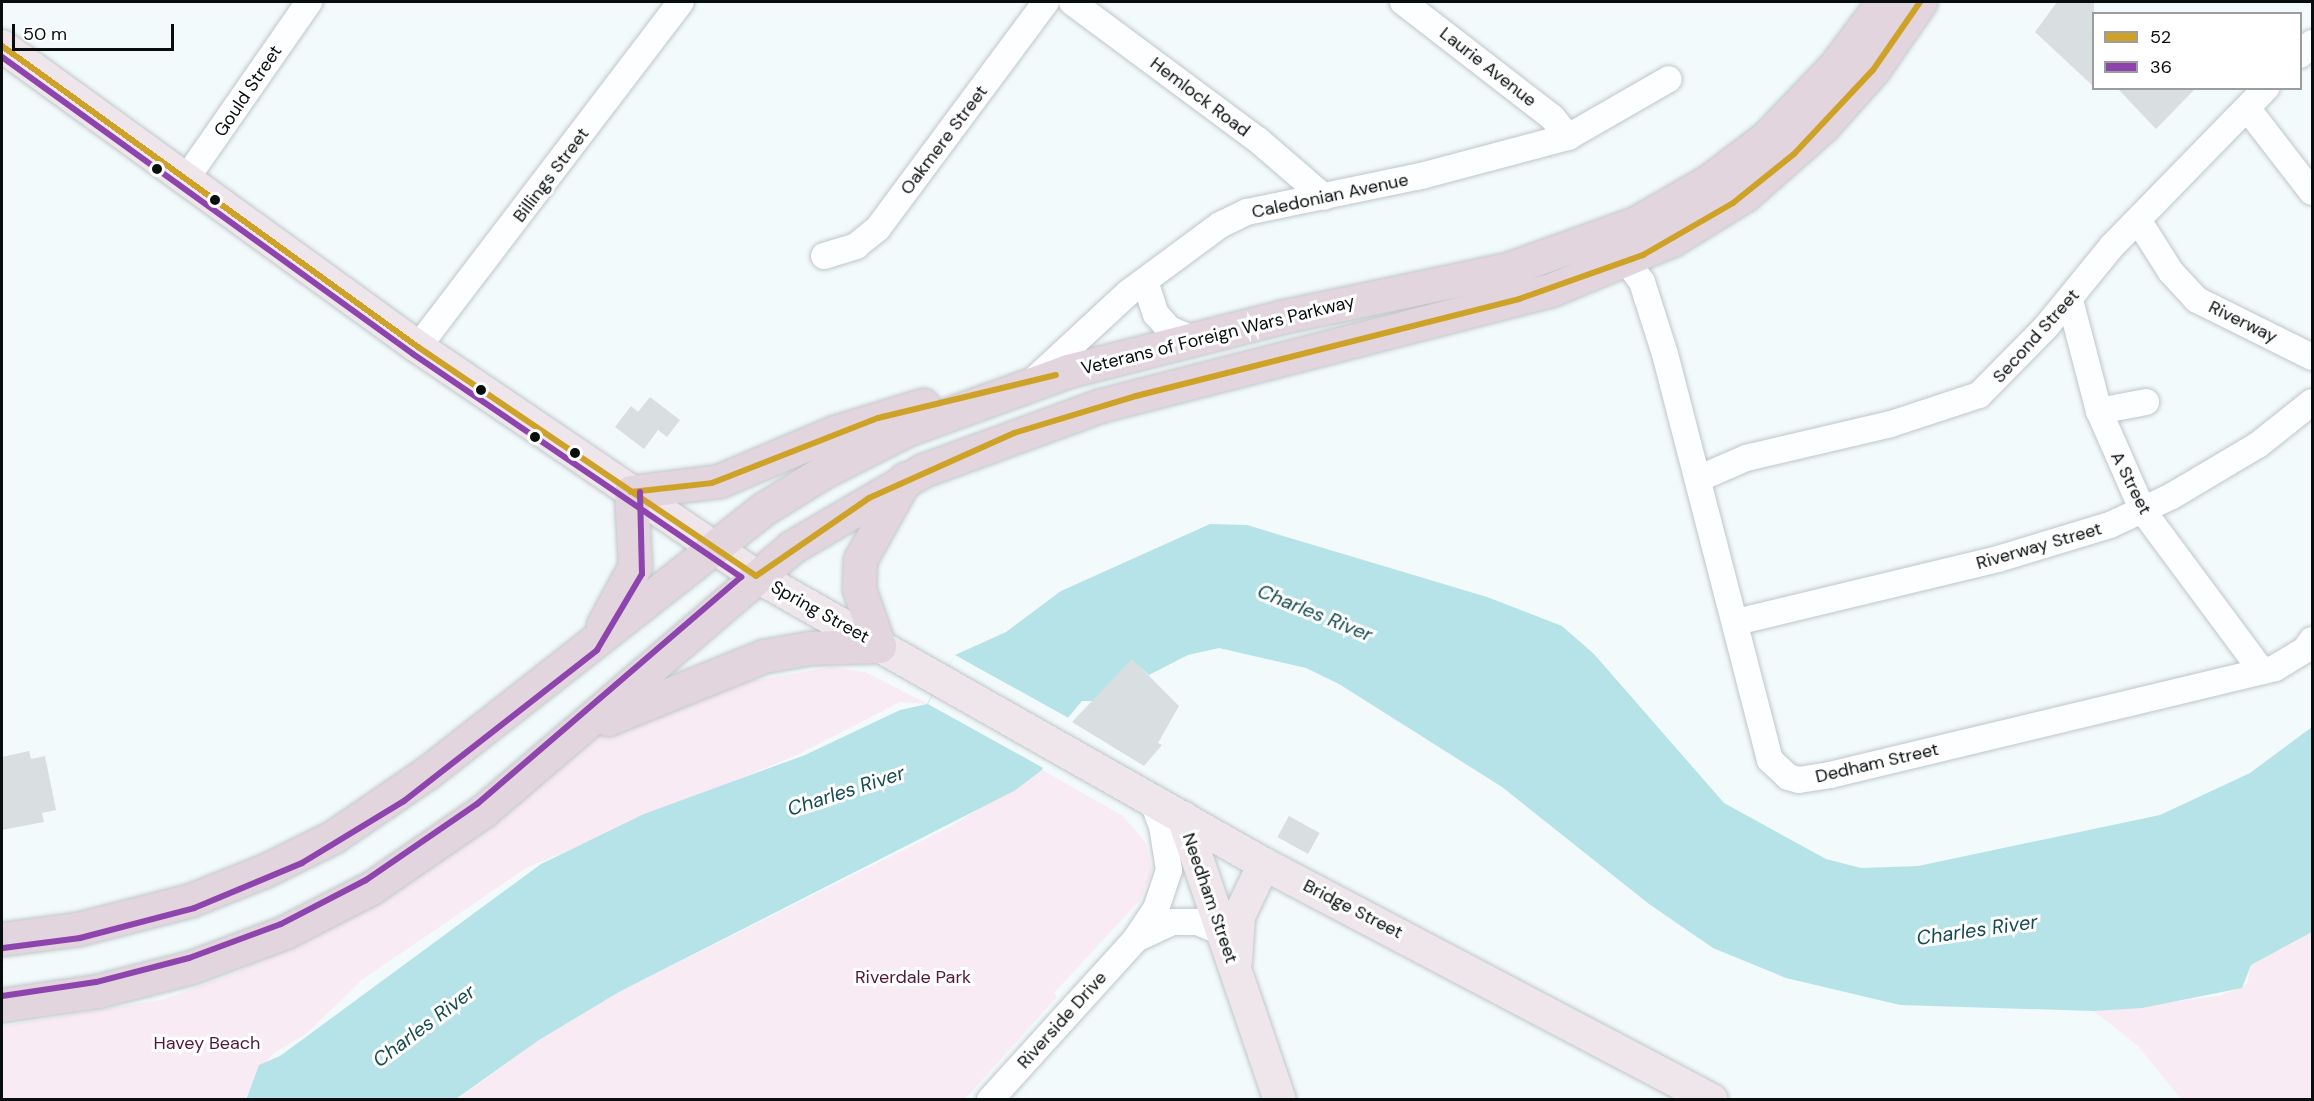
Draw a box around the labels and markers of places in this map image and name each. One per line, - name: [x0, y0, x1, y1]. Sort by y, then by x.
- unlabelled marker: [151, 163, 163, 175]
- unlabelled marker: [209, 194, 221, 206]
- unlabelled marker: [475, 384, 487, 396]
- unlabelled marker: [529, 431, 541, 443]
- unlabelled marker: [569, 447, 581, 459]

